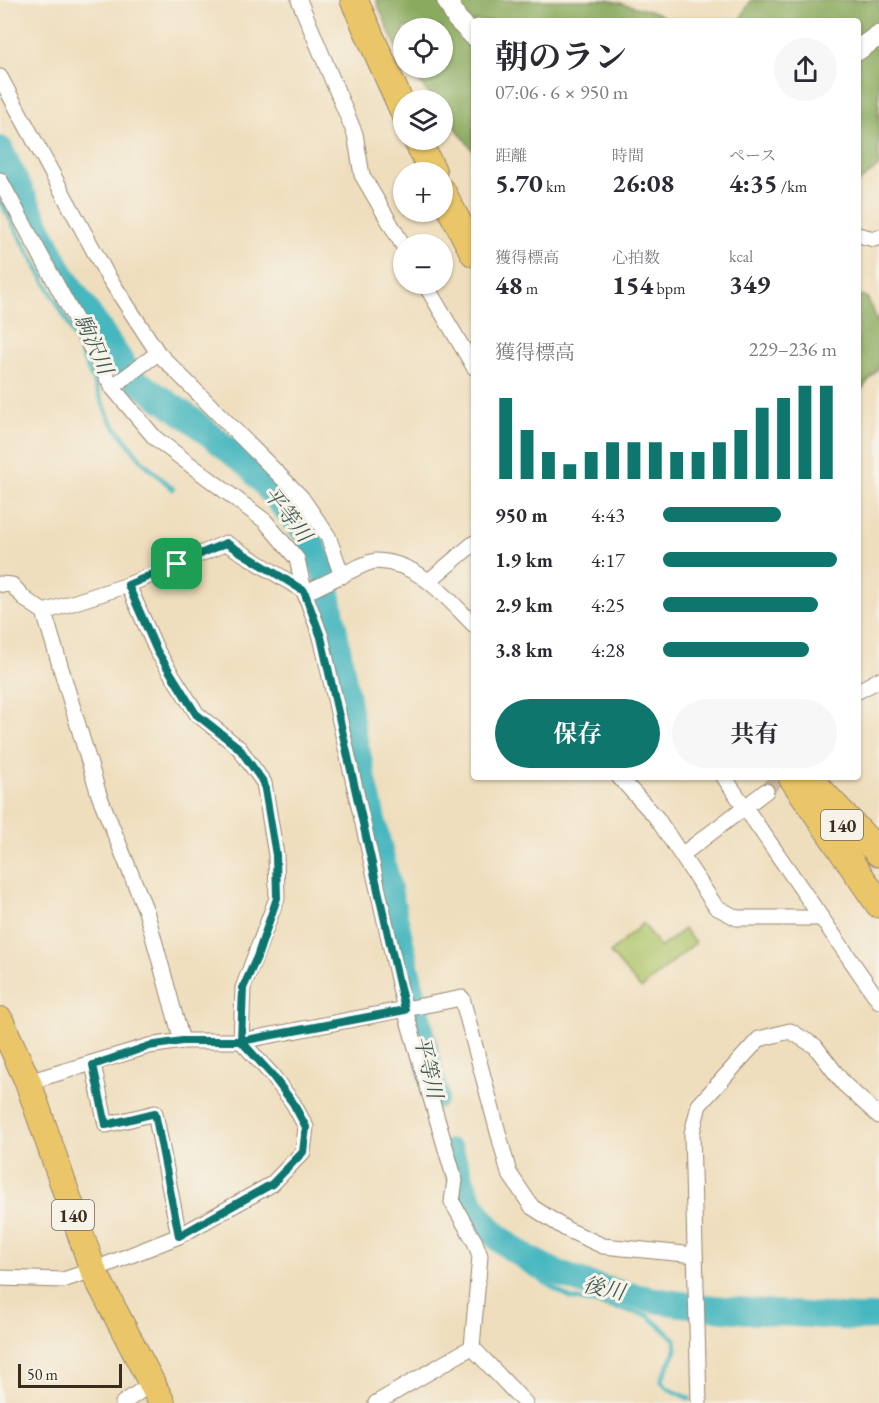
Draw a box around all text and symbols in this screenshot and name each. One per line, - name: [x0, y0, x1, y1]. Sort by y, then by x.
- map controls: [393, 18, 453, 294]
- button: locate: [393, 18, 453, 78]
- text: 朝のラン: [495, 35, 627, 78]
- button: share: [774, 38, 837, 101]
- text: 07:06 · 6 × 950 m: [495, 79, 628, 105]
- button: layers: [393, 90, 453, 150]
- text: 距離: [495, 145, 527, 166]
- text: 時間: [612, 145, 644, 166]
- text: ペース: [729, 145, 776, 166]
- button: +: [393, 162, 453, 222]
- text: 5.70: [495, 166, 543, 200]
- text: 26:08: [612, 166, 674, 200]
- text: 4:35: [729, 166, 778, 200]
- text: km: [543, 176, 566, 197]
- text: /km: [778, 176, 807, 197]
- button: −: [393, 234, 453, 294]
- text: kcal: [729, 246, 753, 267]
- text: 獲得標高: [495, 247, 559, 268]
- text: 心拍数: [612, 247, 660, 268]
- text: 349: [729, 267, 770, 301]
- text: 48: [495, 268, 523, 302]
- text: 154: [612, 268, 653, 302]
- text: m: [523, 278, 538, 299]
- text: bpm: [653, 278, 685, 299]
- water label: 駒沢川: [69, 310, 120, 380]
- text: 229–236 m: [749, 336, 837, 362]
- text: 獲得標高: [495, 339, 575, 365]
- water label: 平等川: [258, 481, 319, 549]
- text: 950 m: [495, 502, 548, 528]
- text: 4:43: [591, 502, 625, 528]
- pin: [151, 538, 202, 589]
- icon: arrive: [160, 547, 193, 580]
- text: 1.9 km: [495, 547, 553, 573]
- text: 4:17: [591, 547, 625, 573]
- text: 2.9 km: [495, 592, 553, 618]
- text: 4:25: [591, 592, 625, 618]
- text: 3.8 km: [495, 637, 553, 663]
- text: 4:28: [591, 637, 625, 663]
- button: 保存: [495, 699, 660, 768]
- button: 共有: [672, 699, 837, 768]
- road number: 140: [821, 810, 863, 840]
- water label: 平等川: [409, 1033, 450, 1103]
- road number: 140: [52, 1200, 94, 1230]
- water label: 後川: [581, 1270, 629, 1306]
- scale bar: [18, 1361, 122, 1388]
- text: 50 m: [27, 1364, 58, 1385]

